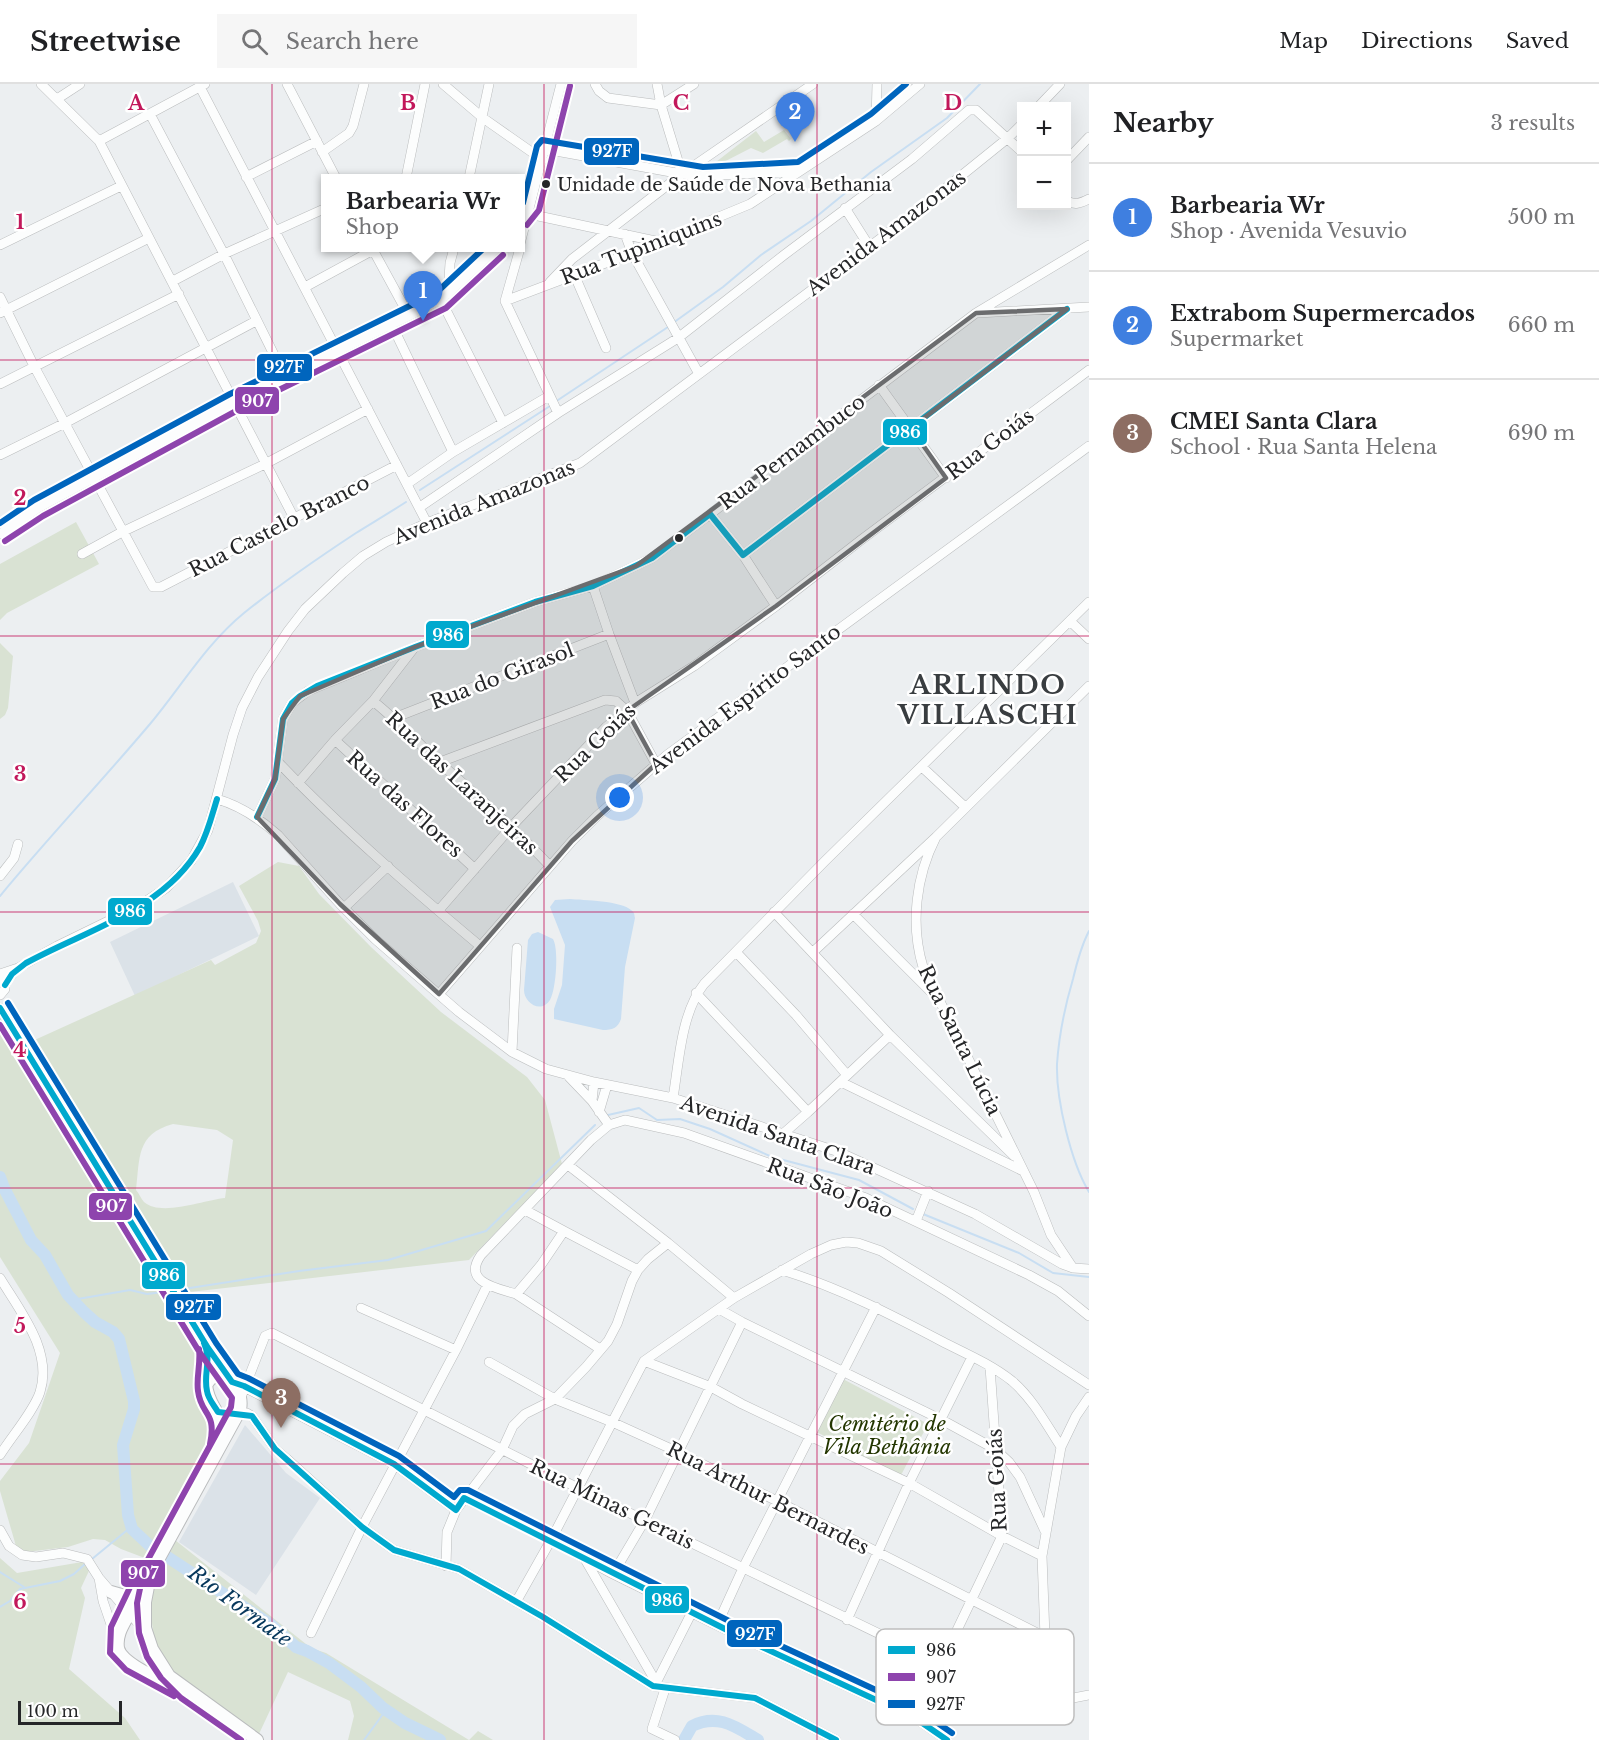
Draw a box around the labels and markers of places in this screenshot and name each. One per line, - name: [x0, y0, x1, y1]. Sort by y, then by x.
- pin: 2: [776, 92, 814, 142]
- place label: Unidade de Saúde de Nova Bethania: [557, 174, 891, 196]
- marker: Unidade de Saúde de Nova Bethania: [540, 178, 552, 190]
- pin: 1: [404, 272, 442, 321]
- unlabelled marker: [673, 532, 685, 544]
- pin: 3: [262, 1378, 300, 1428]

